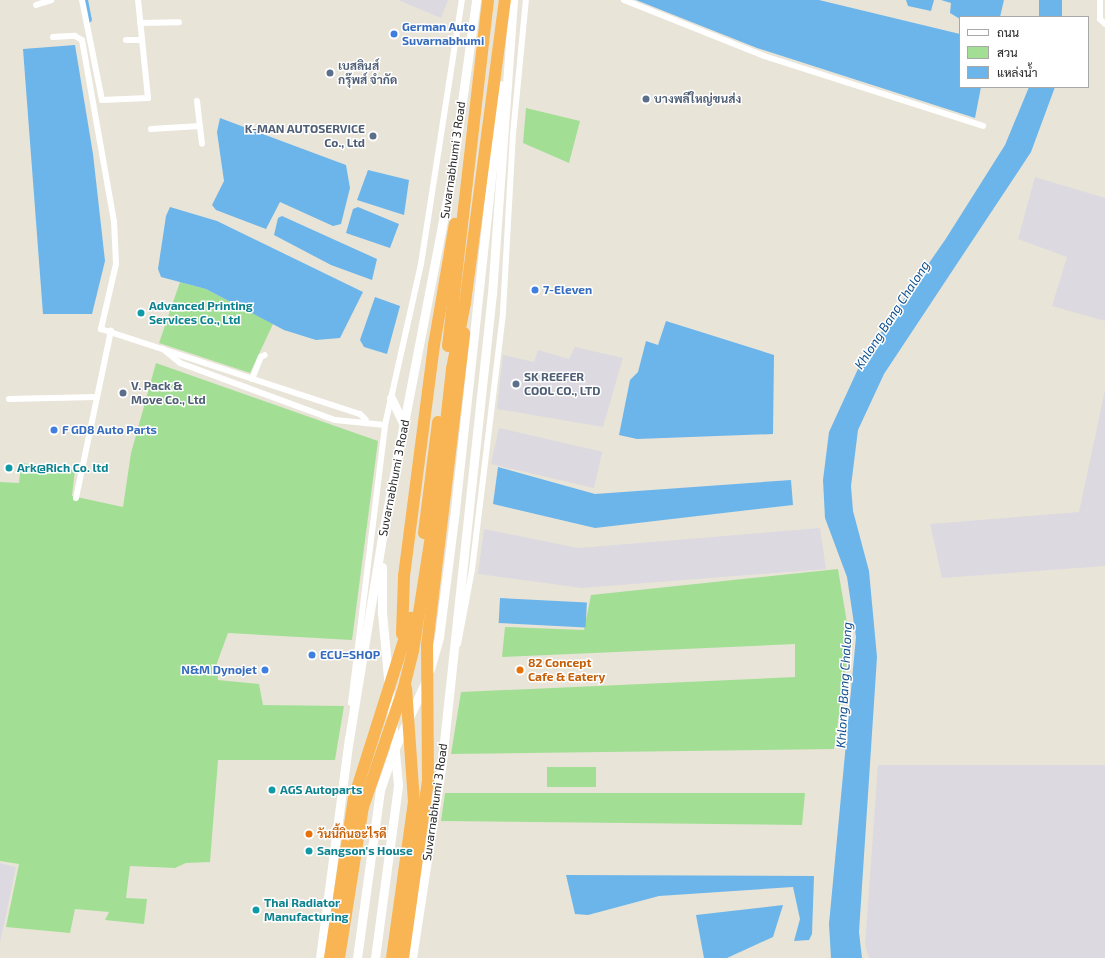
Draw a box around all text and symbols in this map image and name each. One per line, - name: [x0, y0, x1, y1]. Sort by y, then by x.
- legend: [959, 16, 1089, 88]
- place label: German Auto Suvarnabhumi: [402, 20, 484, 48]
- text: ถนน: [997, 25, 1019, 39]
- marker: German Auto Suvarnabhumi: [389, 29, 399, 39]
- text: สวน: [997, 45, 1018, 59]
- place label: เบสลินส์ กรุ๊พส์ จำกัด: [338, 59, 397, 87]
- text: แหล่งน้ำ: [997, 65, 1037, 79]
- marker: เบสลินส์ กรุ๊พส์ จำกัด: [325, 68, 335, 78]
- place label: บางพลีใหญ่ขนส่ง: [654, 92, 741, 106]
- marker: บางพลีใหญ่ขนส่ง: [641, 94, 651, 104]
- street label: Suvarnabhumi 3 Road: [438, 100, 468, 220]
- place label: K-MAN AUTOSERVICE Co., Ltd: [244, 122, 365, 150]
- marker: K-MAN AUTOSERVICE Co., Ltd: [368, 131, 378, 141]
- water label: Khlong Bang Chalong: [851, 258, 933, 372]
- place label: 7-Eleven: [543, 283, 592, 297]
- marker: 7-Eleven: [530, 285, 540, 295]
- place label: Advanced Printing Services Co., Ltd: [149, 299, 253, 327]
- marker: Advanced Printing Services Co., Ltd: [136, 308, 146, 318]
- place label: SK REEFER COOL CO., LTD: [524, 370, 601, 398]
- place label: V. Pack & Move Co., Ltd: [131, 379, 206, 407]
- marker: SK REEFER COOL CO., LTD: [511, 379, 521, 389]
- marker: V. Pack & Move Co., Ltd: [118, 388, 128, 398]
- street label: Suvarnabhumi 3 Road: [376, 418, 412, 538]
- place label: F GD8 Auto Parts: [62, 423, 157, 437]
- marker: F GD8 Auto Parts: [49, 425, 59, 435]
- place label: Ark@Rich Co. ltd: [17, 461, 108, 475]
- marker: Ark@Rich Co. ltd: [4, 463, 14, 473]
- water label: Khlong Bang Chalong: [833, 622, 855, 748]
- place label: ECU=SHOP: [320, 648, 380, 662]
- marker: ECU=SHOP: [307, 650, 317, 660]
- place label: 82 Concept Cafe & Eatery: [528, 656, 605, 684]
- place label: N&M Dynojet: [181, 663, 257, 677]
- marker: N&M Dynojet: [260, 665, 270, 675]
- marker: 82 Concept Cafe & Eatery: [515, 665, 525, 675]
- street label: Suvarnabhumi 3 Road: [420, 742, 450, 862]
- place label: AGS Autoparts: [280, 783, 363, 797]
- marker: AGS Autoparts: [267, 785, 277, 795]
- place label: วันนี้กินอะไรดี: [317, 827, 387, 841]
- marker: วันนี้กินอะไรดี: [304, 829, 314, 839]
- place label: Sangson's House: [317, 844, 413, 858]
- marker: Sangson's House: [304, 846, 314, 856]
- place label: Thai Radiator Manufacturing: [264, 896, 349, 924]
- marker: Thai Radiator Manufacturing: [251, 905, 261, 915]

